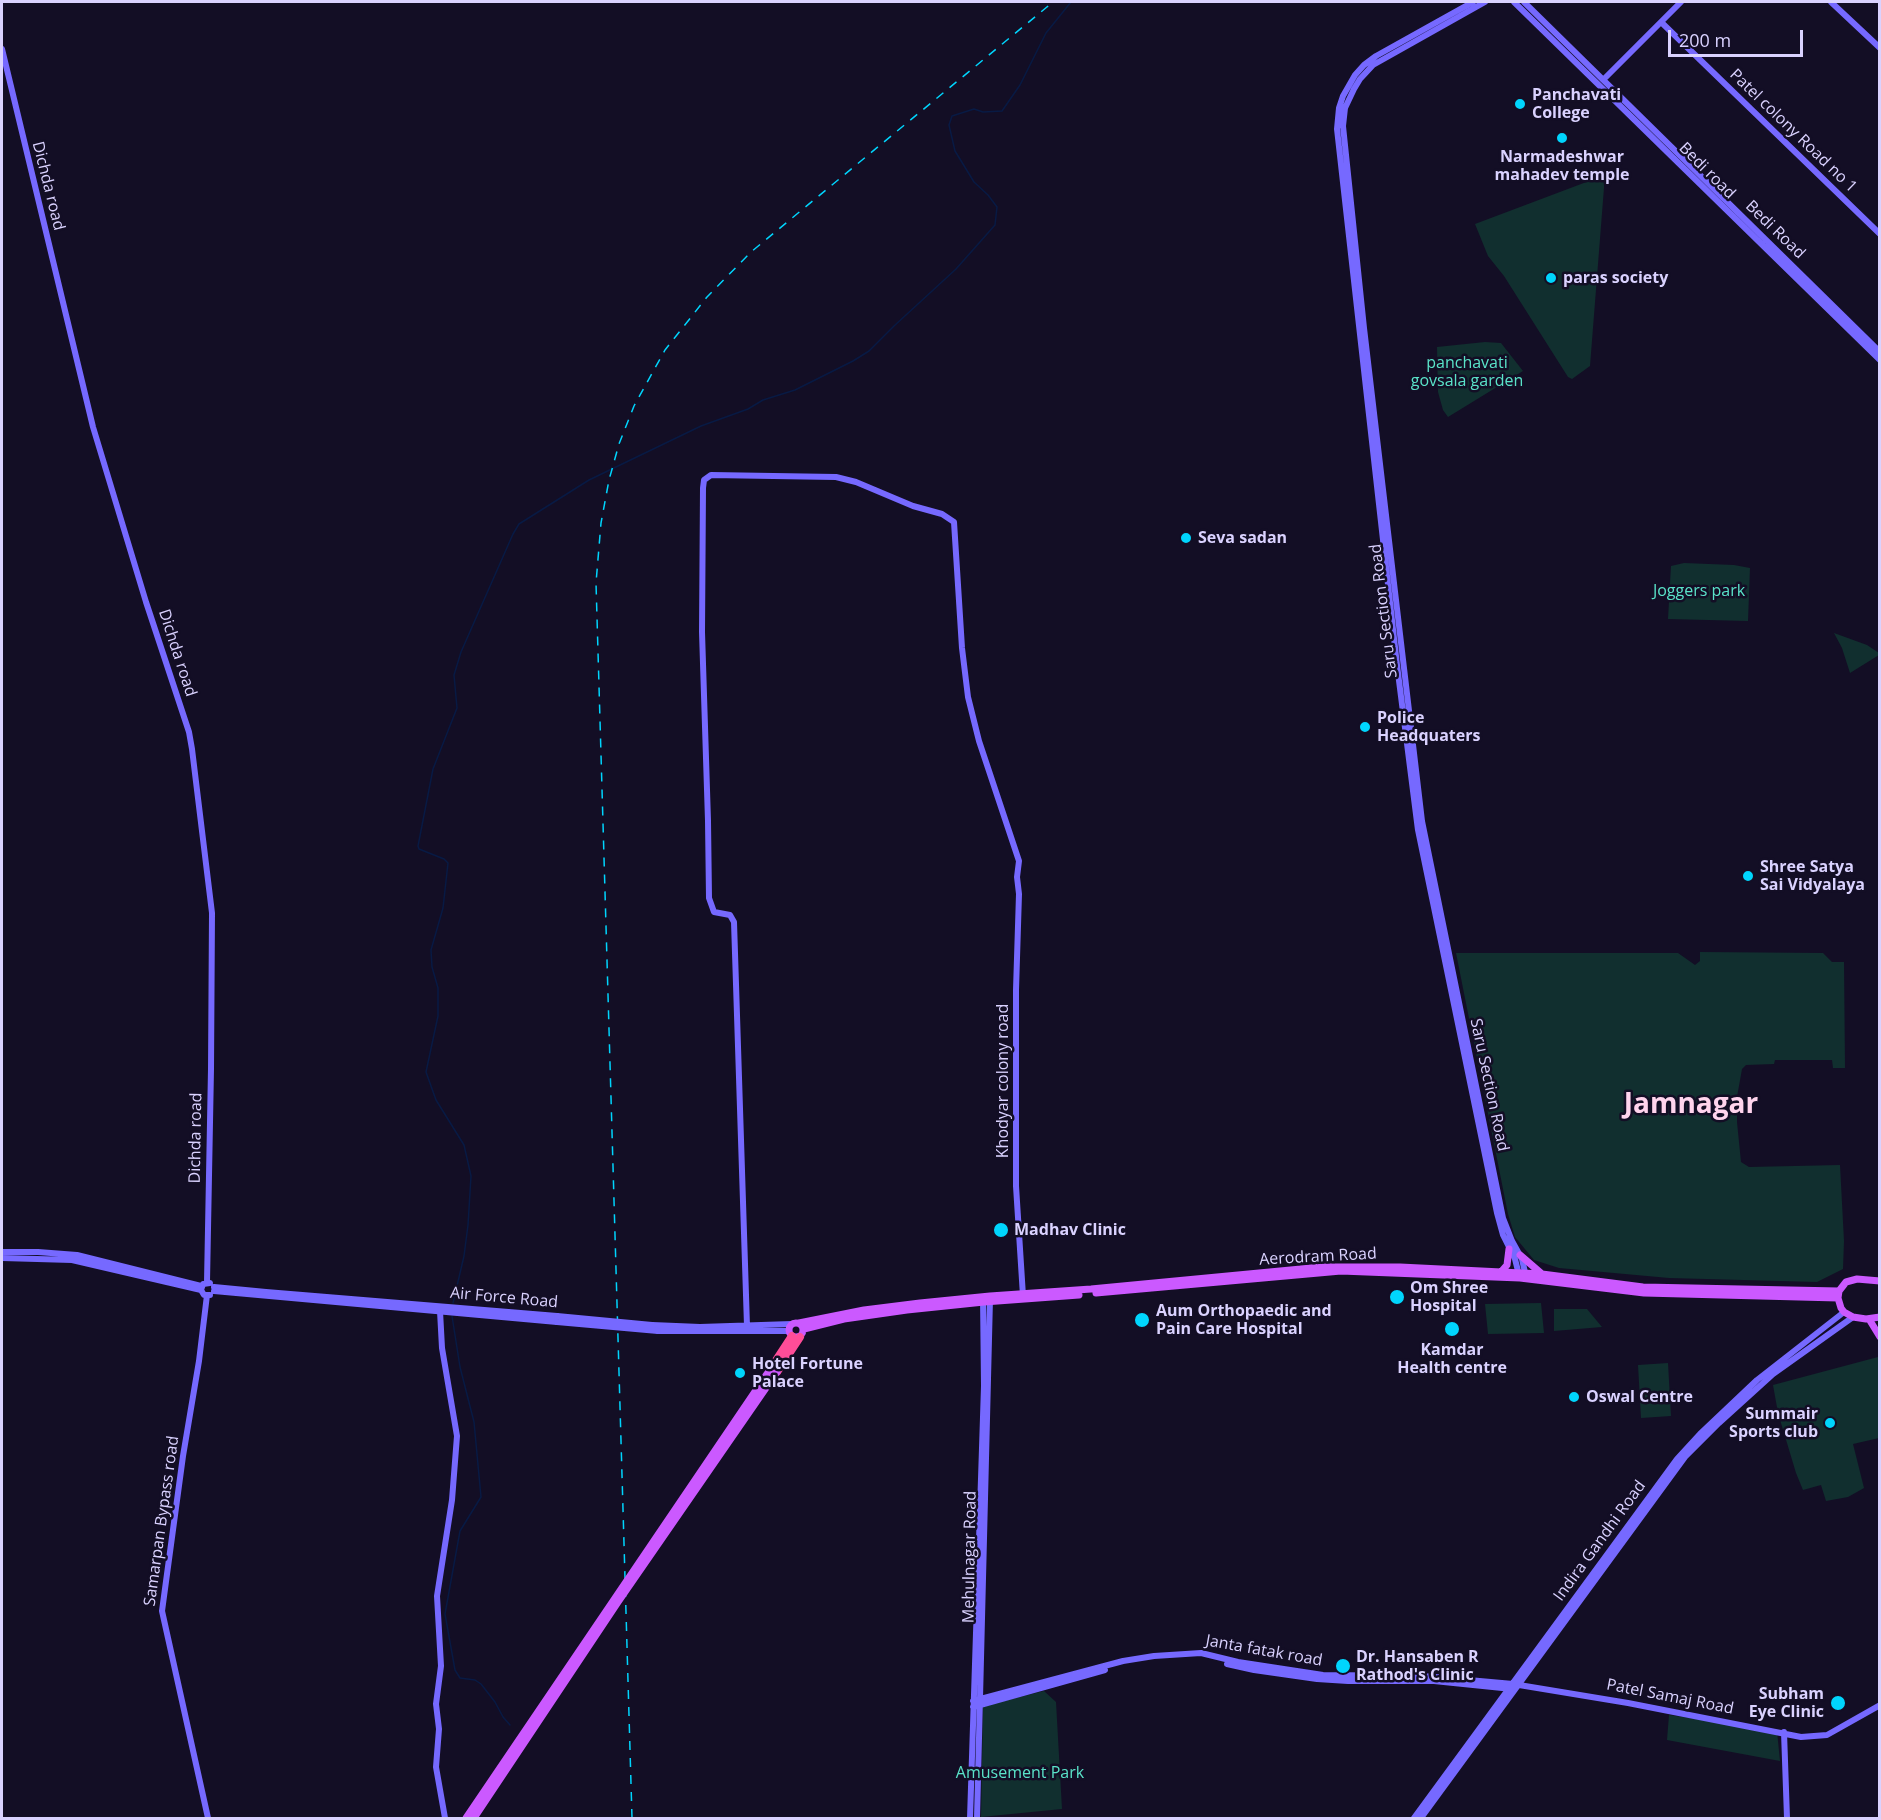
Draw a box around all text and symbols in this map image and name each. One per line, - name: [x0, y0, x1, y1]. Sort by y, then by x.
- scale bar: [1671, 18, 1806, 56]
- text: 200 m: [1679, 28, 1731, 52]
- street label: Patel colony Road no 1: [1725, 65, 1861, 197]
- place label: Panchavati College: [1532, 85, 1621, 123]
- marker: Panchavati College: [1513, 97, 1527, 111]
- marker: Narmadeshwar mahadev temple: [1555, 131, 1569, 145]
- street label: Bedi road: [1675, 139, 1739, 203]
- street label: Dichda road: [28, 140, 68, 232]
- place label: Narmadeshwar mahadev temple: [1495, 147, 1629, 185]
- street label: Bedi Road: [1741, 197, 1809, 263]
- place label: paras society: [1563, 268, 1668, 288]
- marker: paras society: [1544, 271, 1558, 285]
- park label: panchavati govsala garden: [1411, 353, 1523, 391]
- place label: Seva sadan: [1198, 528, 1287, 548]
- marker: Seva sadan: [1179, 531, 1193, 545]
- street label: Saru Section Road: [1366, 543, 1402, 679]
- park label: Joggers park: [1653, 581, 1745, 601]
- street label: Dichda road: [154, 607, 200, 699]
- place label: Police Headquaters: [1377, 708, 1480, 746]
- marker: Police Headquaters: [1358, 720, 1372, 734]
- place label: Shree Satya Sai Vidyalaya: [1760, 857, 1865, 895]
- marker: Shree Satya Sai Vidyalaya: [1741, 869, 1755, 883]
- street label: Khodyar colony road: [993, 1004, 1013, 1158]
- street label: Saru Section Road: [1466, 1017, 1512, 1153]
- district label: Jamnagar: [1624, 1088, 1758, 1122]
- street label: Dichda road: [186, 1092, 206, 1184]
- place label: Madhav Clinic: [1014, 1220, 1126, 1240]
- marker: Madhav Clinic: [992, 1221, 1010, 1239]
- street label: Aerodram Road: [1259, 1244, 1377, 1270]
- place label: Om Shree Hospital: [1410, 1278, 1488, 1316]
- street label: Air Force Road: [449, 1284, 559, 1312]
- marker: Om Shree Hospital: [1388, 1288, 1406, 1306]
- place label: Aum Orthopaedic and Pain Care Hospital: [1156, 1301, 1332, 1339]
- marker: Aum Orthopaedic and Pain Care Hospital: [1133, 1311, 1151, 1329]
- marker: Kamdar Health centre: [1443, 1320, 1461, 1338]
- place label: Kamdar Health centre: [1397, 1340, 1507, 1378]
- place label: Hotel Fortune Palace: [752, 1354, 863, 1392]
- marker: Hotel Fortune Palace: [733, 1366, 747, 1380]
- place label: Oswal Centre: [1586, 1387, 1693, 1407]
- marker: Oswal Centre: [1567, 1390, 1581, 1404]
- place label: Summair Sports club: [1729, 1404, 1818, 1442]
- marker: Summair Sports club: [1823, 1416, 1837, 1430]
- street label: Samarpan Bypass road: [141, 1435, 183, 1607]
- street label: Indira Gandhi Road: [1550, 1477, 1650, 1605]
- street label: Mehulnagar Road: [959, 1491, 981, 1623]
- street label: Janta fatak road: [1204, 1631, 1324, 1671]
- place label: Dr. Hansaben R Rathod's Clinic: [1356, 1647, 1479, 1685]
- marker: Dr. Hansaben R Rathod's Clinic: [1334, 1657, 1352, 1675]
- street label: Patel Samaj Road: [1605, 1675, 1735, 1719]
- place label: Subham Eye Clinic: [1749, 1684, 1824, 1722]
- marker: Subham Eye Clinic: [1829, 1694, 1847, 1712]
- park label: Amusement Park: [956, 1763, 1084, 1783]

